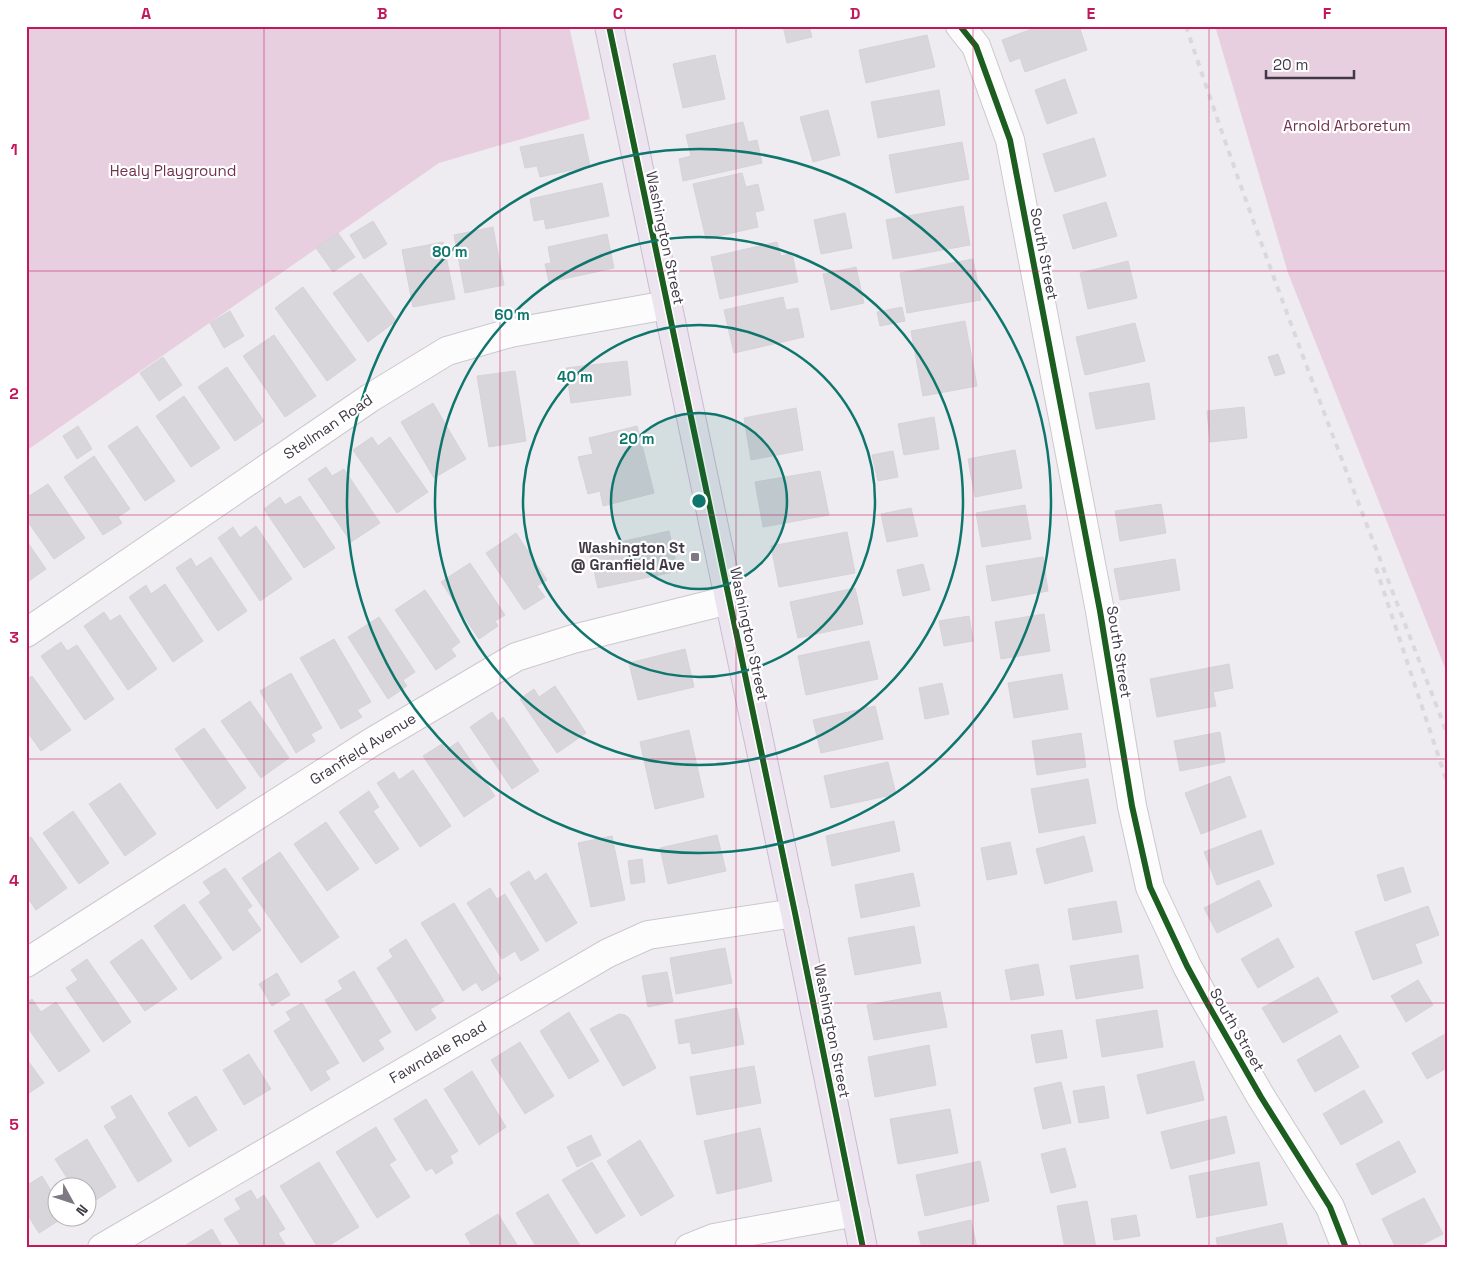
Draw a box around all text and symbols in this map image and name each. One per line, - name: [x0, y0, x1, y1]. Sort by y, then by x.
- text: A: [141, 3, 151, 24]
- text: B: [377, 3, 387, 24]
- text: C: [613, 3, 623, 24]
- text: D: [850, 3, 860, 24]
- text: E: [1087, 3, 1096, 24]
- text: F: [1323, 3, 1332, 24]
- scale bar: [1266, 48, 1353, 80]
- text: 20 m: [1273, 55, 1308, 74]
- park label: Arnold Arboretum: [1283, 116, 1411, 135]
- text: 1: [10, 139, 18, 160]
- park label: Healy Playground: [110, 161, 236, 180]
- street label: Washington Street: [642, 169, 689, 306]
- street label: South Street: [1026, 206, 1063, 302]
- text: 80 m: [432, 242, 468, 261]
- text: 60 m: [494, 305, 530, 324]
- text: 40 m: [557, 367, 593, 386]
- text: 2: [9, 383, 19, 404]
- street label: Stellman Road: [280, 390, 376, 463]
- text: 20 m: [619, 429, 655, 448]
- centre of rings: [690, 492, 708, 510]
- place label: Washington St @ Granfield Ave: [571, 538, 685, 574]
- marker: Washington St @ Granfield Ave: [689, 551, 701, 563]
- street label: Washington Street: [726, 565, 773, 702]
- street label: South Street: [1103, 604, 1136, 700]
- text: 3: [9, 627, 19, 648]
- street label: Granfield Avenue: [306, 708, 419, 789]
- text: 4: [9, 870, 19, 891]
- street label: Washington Street: [810, 962, 855, 1100]
- street label: South Street: [1206, 985, 1269, 1075]
- street label: Fawndale Road: [386, 1016, 490, 1087]
- text: 5: [9, 1114, 19, 1135]
- north arrow: [48, 1176, 98, 1226]
- text: N: [72, 1201, 92, 1220]

